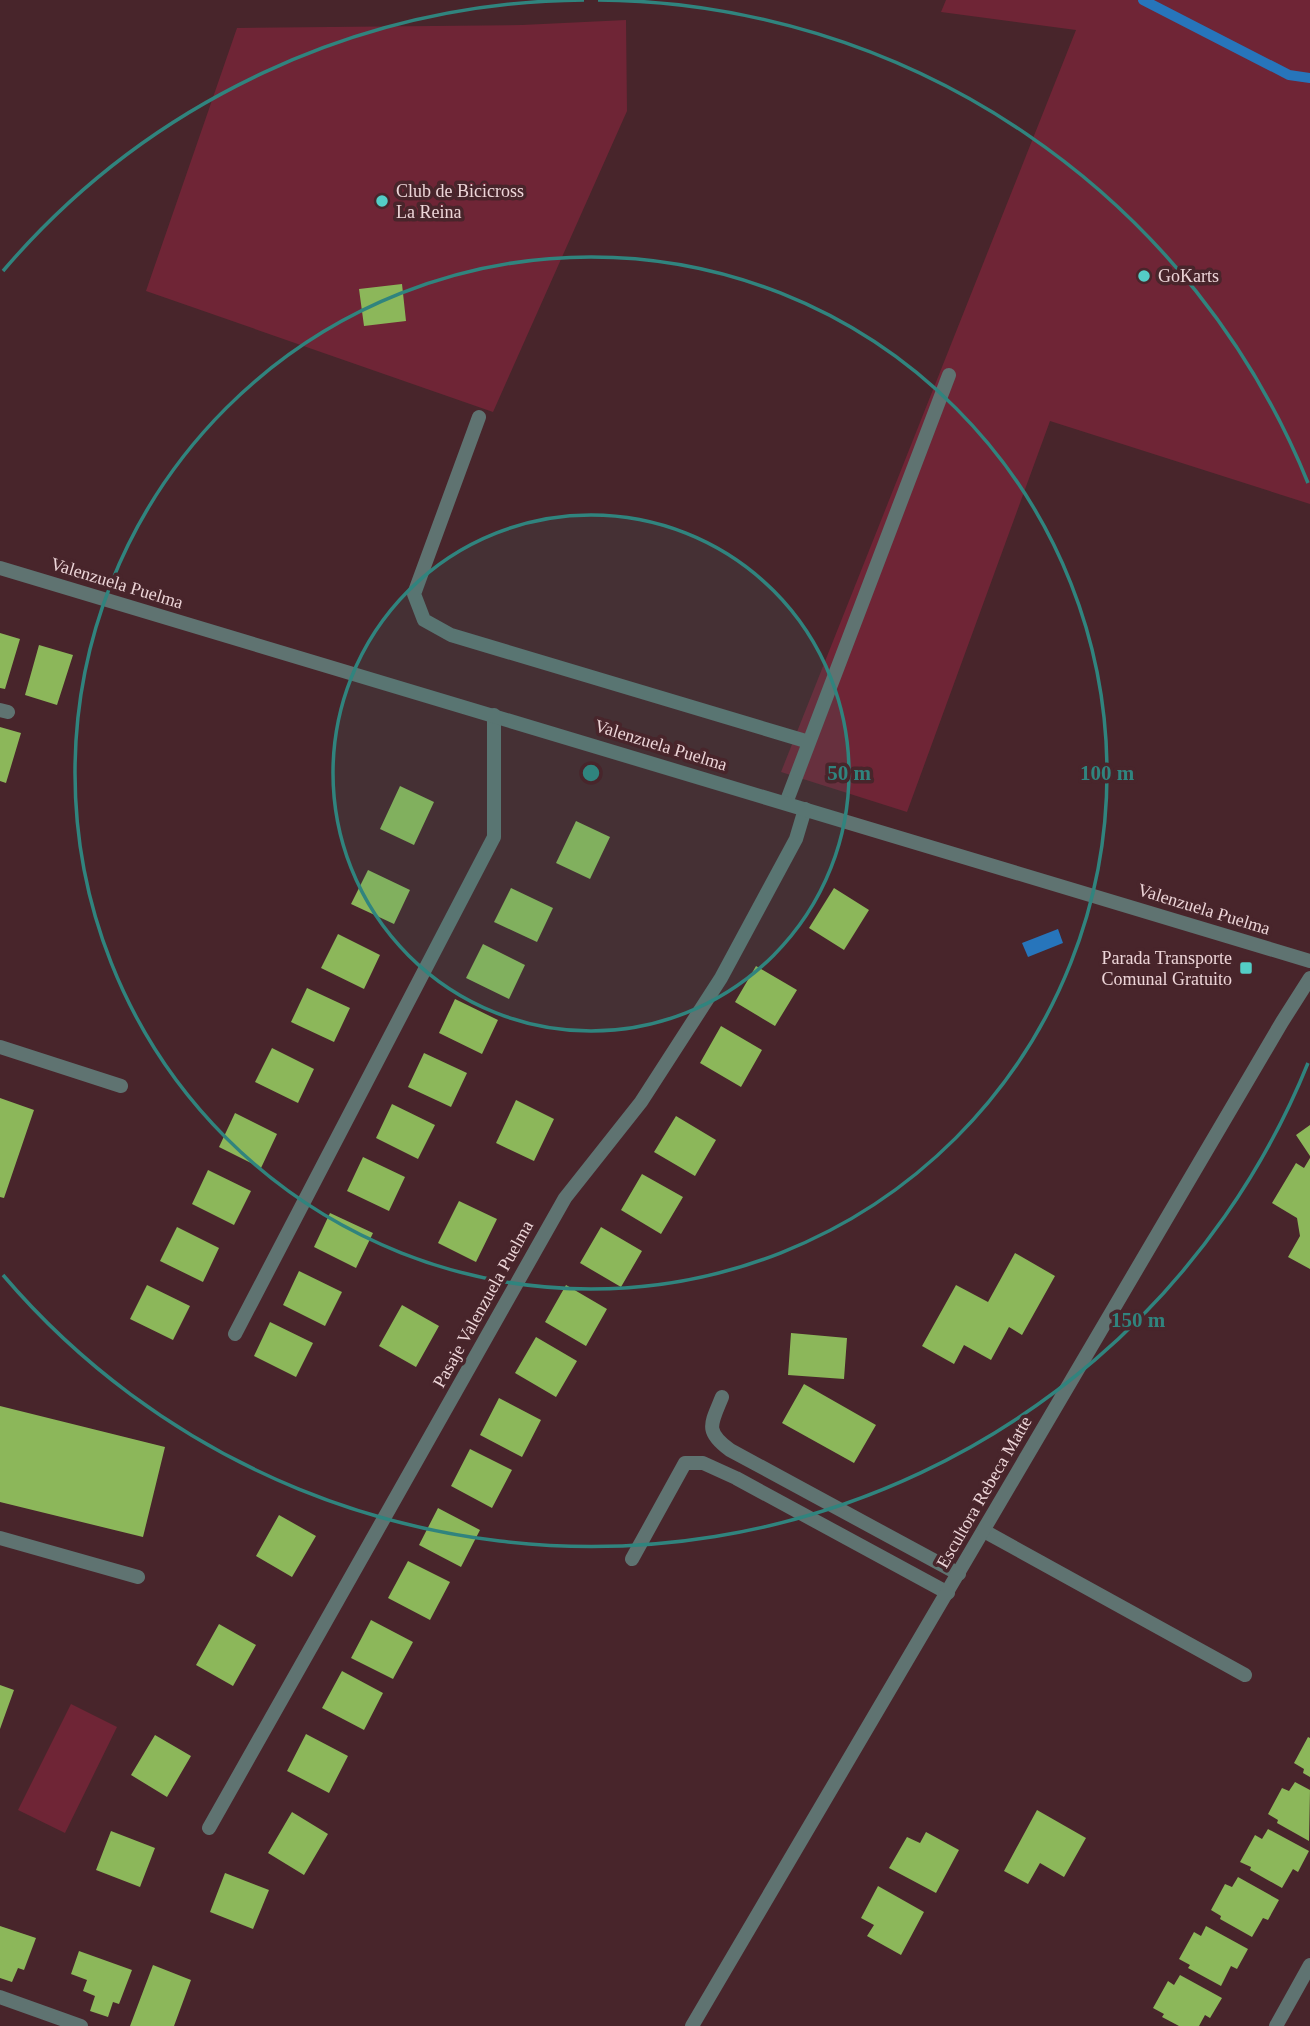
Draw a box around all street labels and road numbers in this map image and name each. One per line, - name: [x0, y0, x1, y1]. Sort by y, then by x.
- street label: Valenzuela Puelma: [48, 553, 186, 613]
- street label: Valenzuela Puelma: [592, 715, 730, 775]
- street label: Valenzuela Puelma: [1135, 879, 1273, 939]
- street label: Pasaje Valenzuela Puelma: [429, 1217, 537, 1391]
- street label: Escultora Rebeca Matte: [932, 1413, 1036, 1571]

